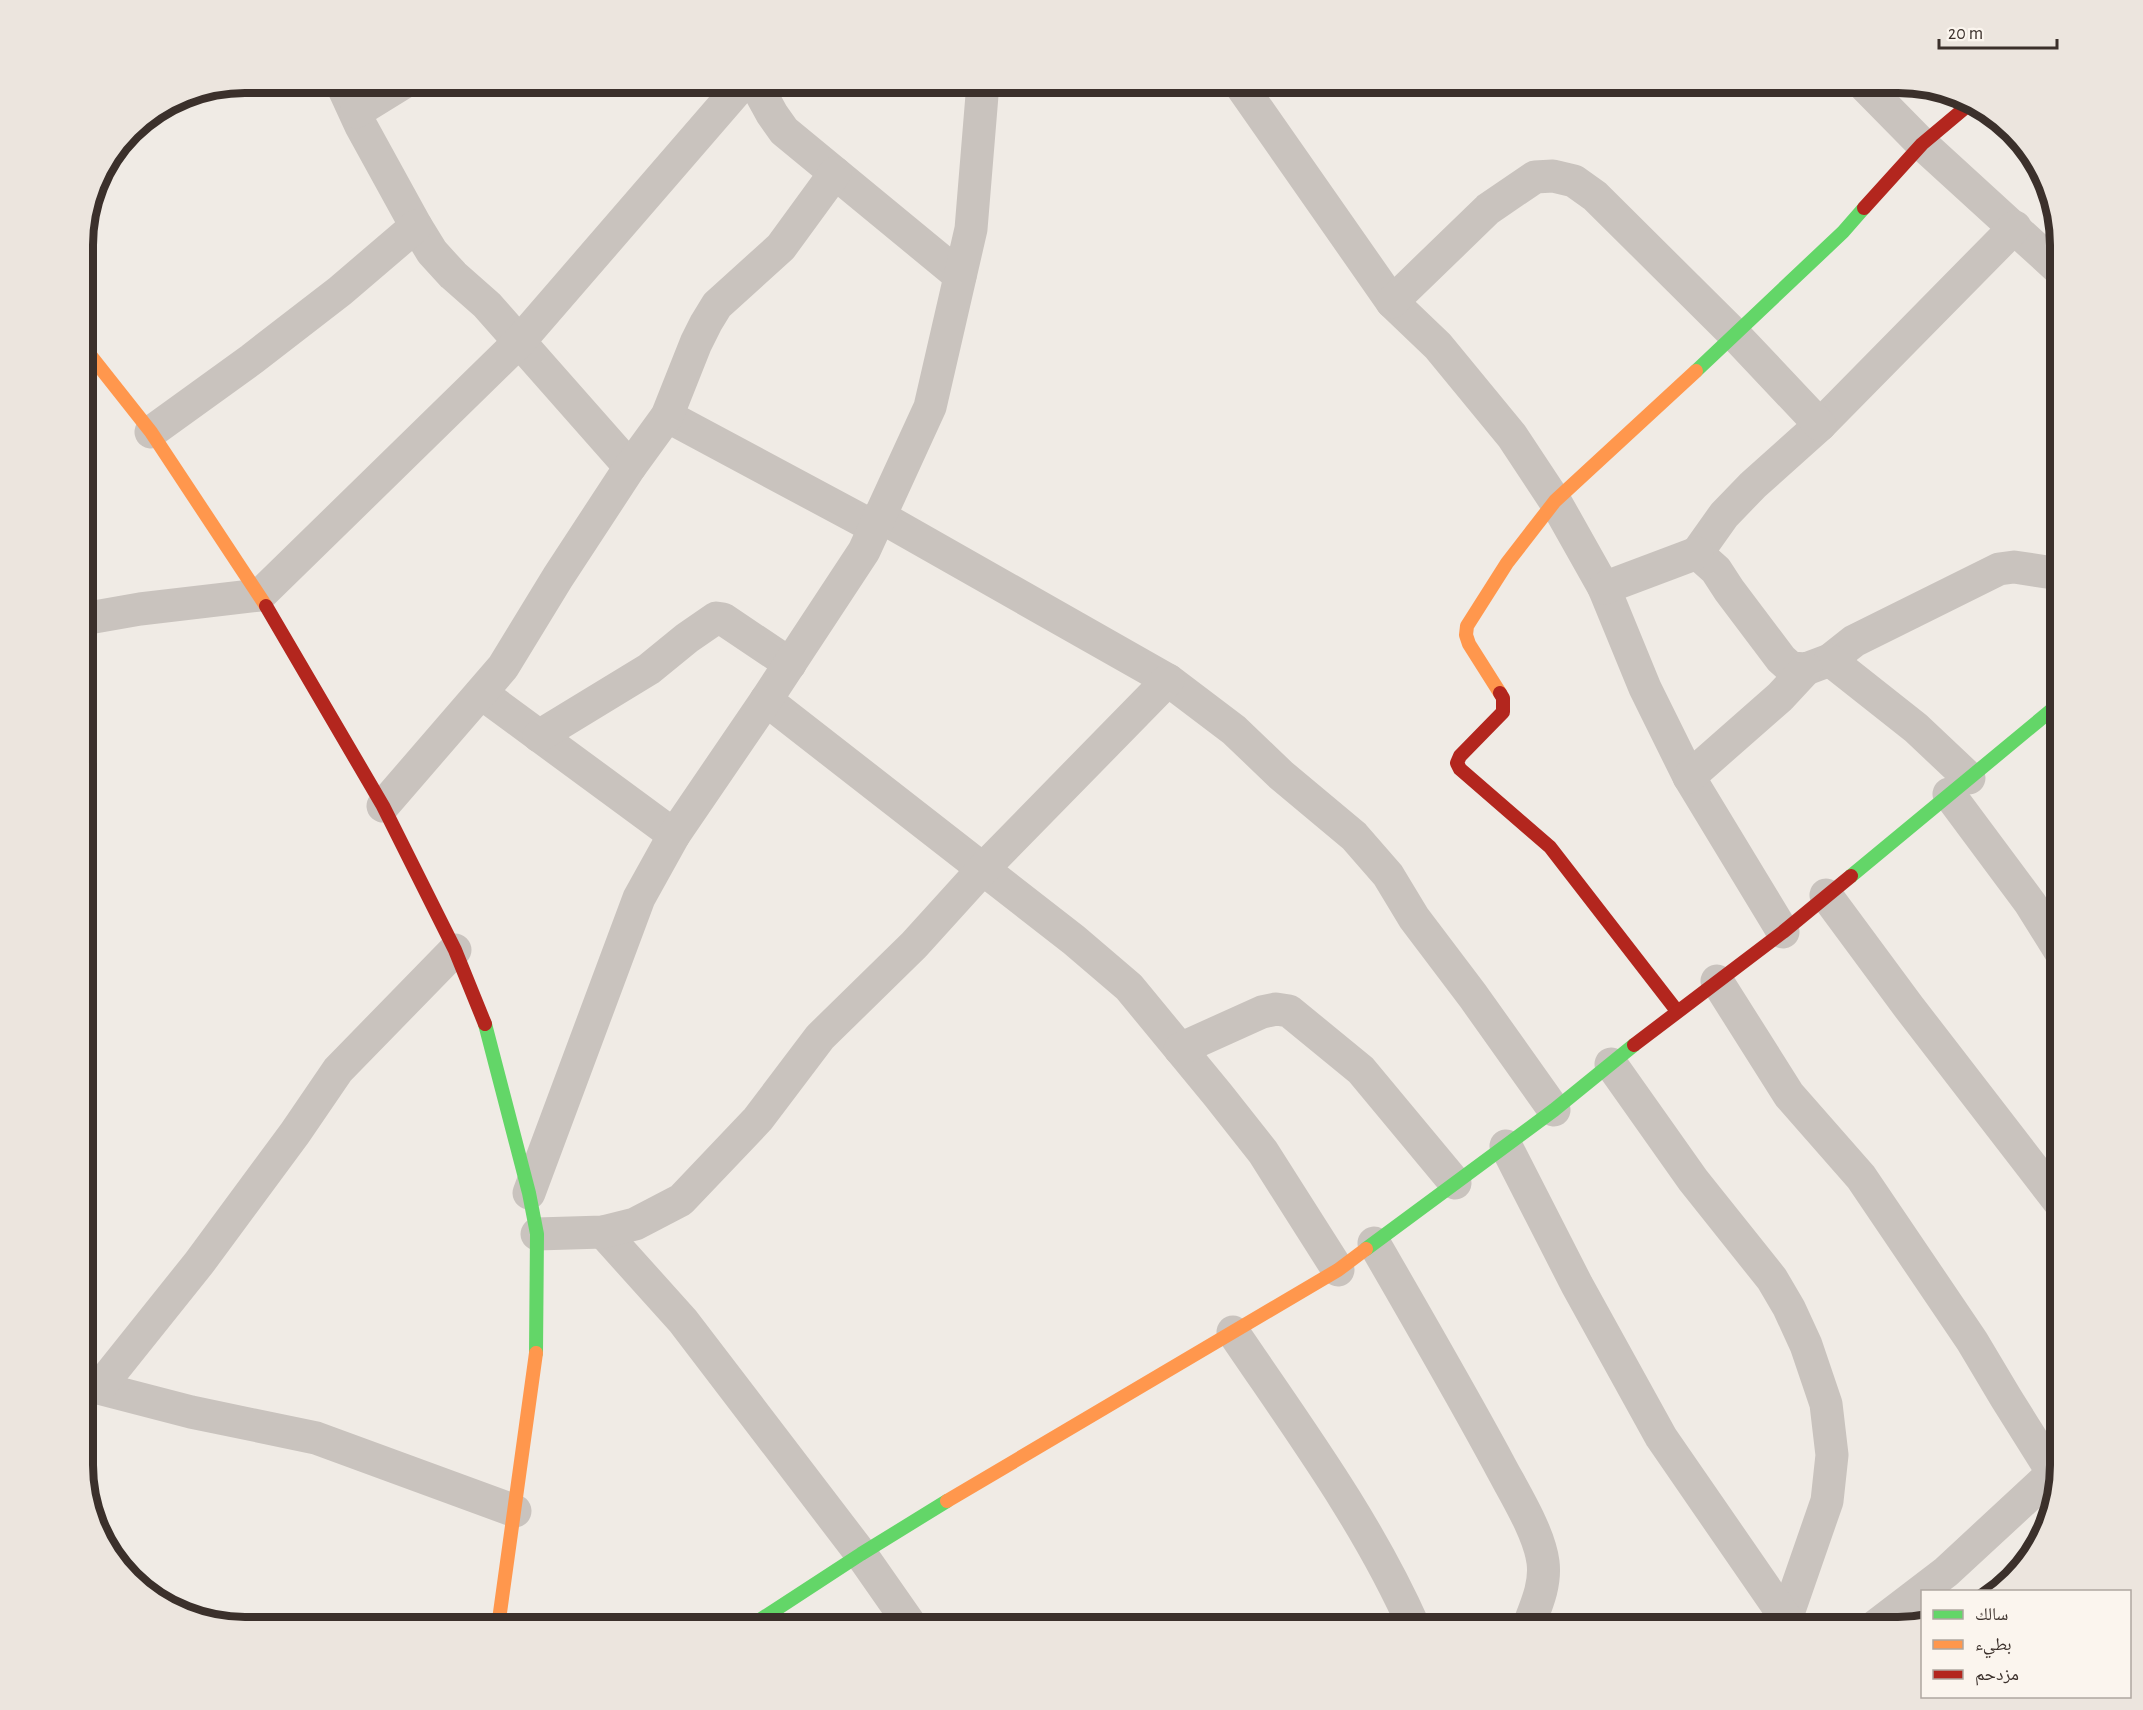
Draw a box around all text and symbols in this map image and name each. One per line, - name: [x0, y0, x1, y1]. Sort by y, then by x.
- scale bar: [1939, 12, 2058, 50]
- text: 20 m: [1948, 25, 1983, 43]
- legend: [1921, 1590, 2131, 1698]
- text: سالك: [1975, 1606, 2008, 1624]
- text: بطيء: [1975, 1636, 2012, 1659]
- text: مزدحم: [1975, 1666, 2019, 1686]

